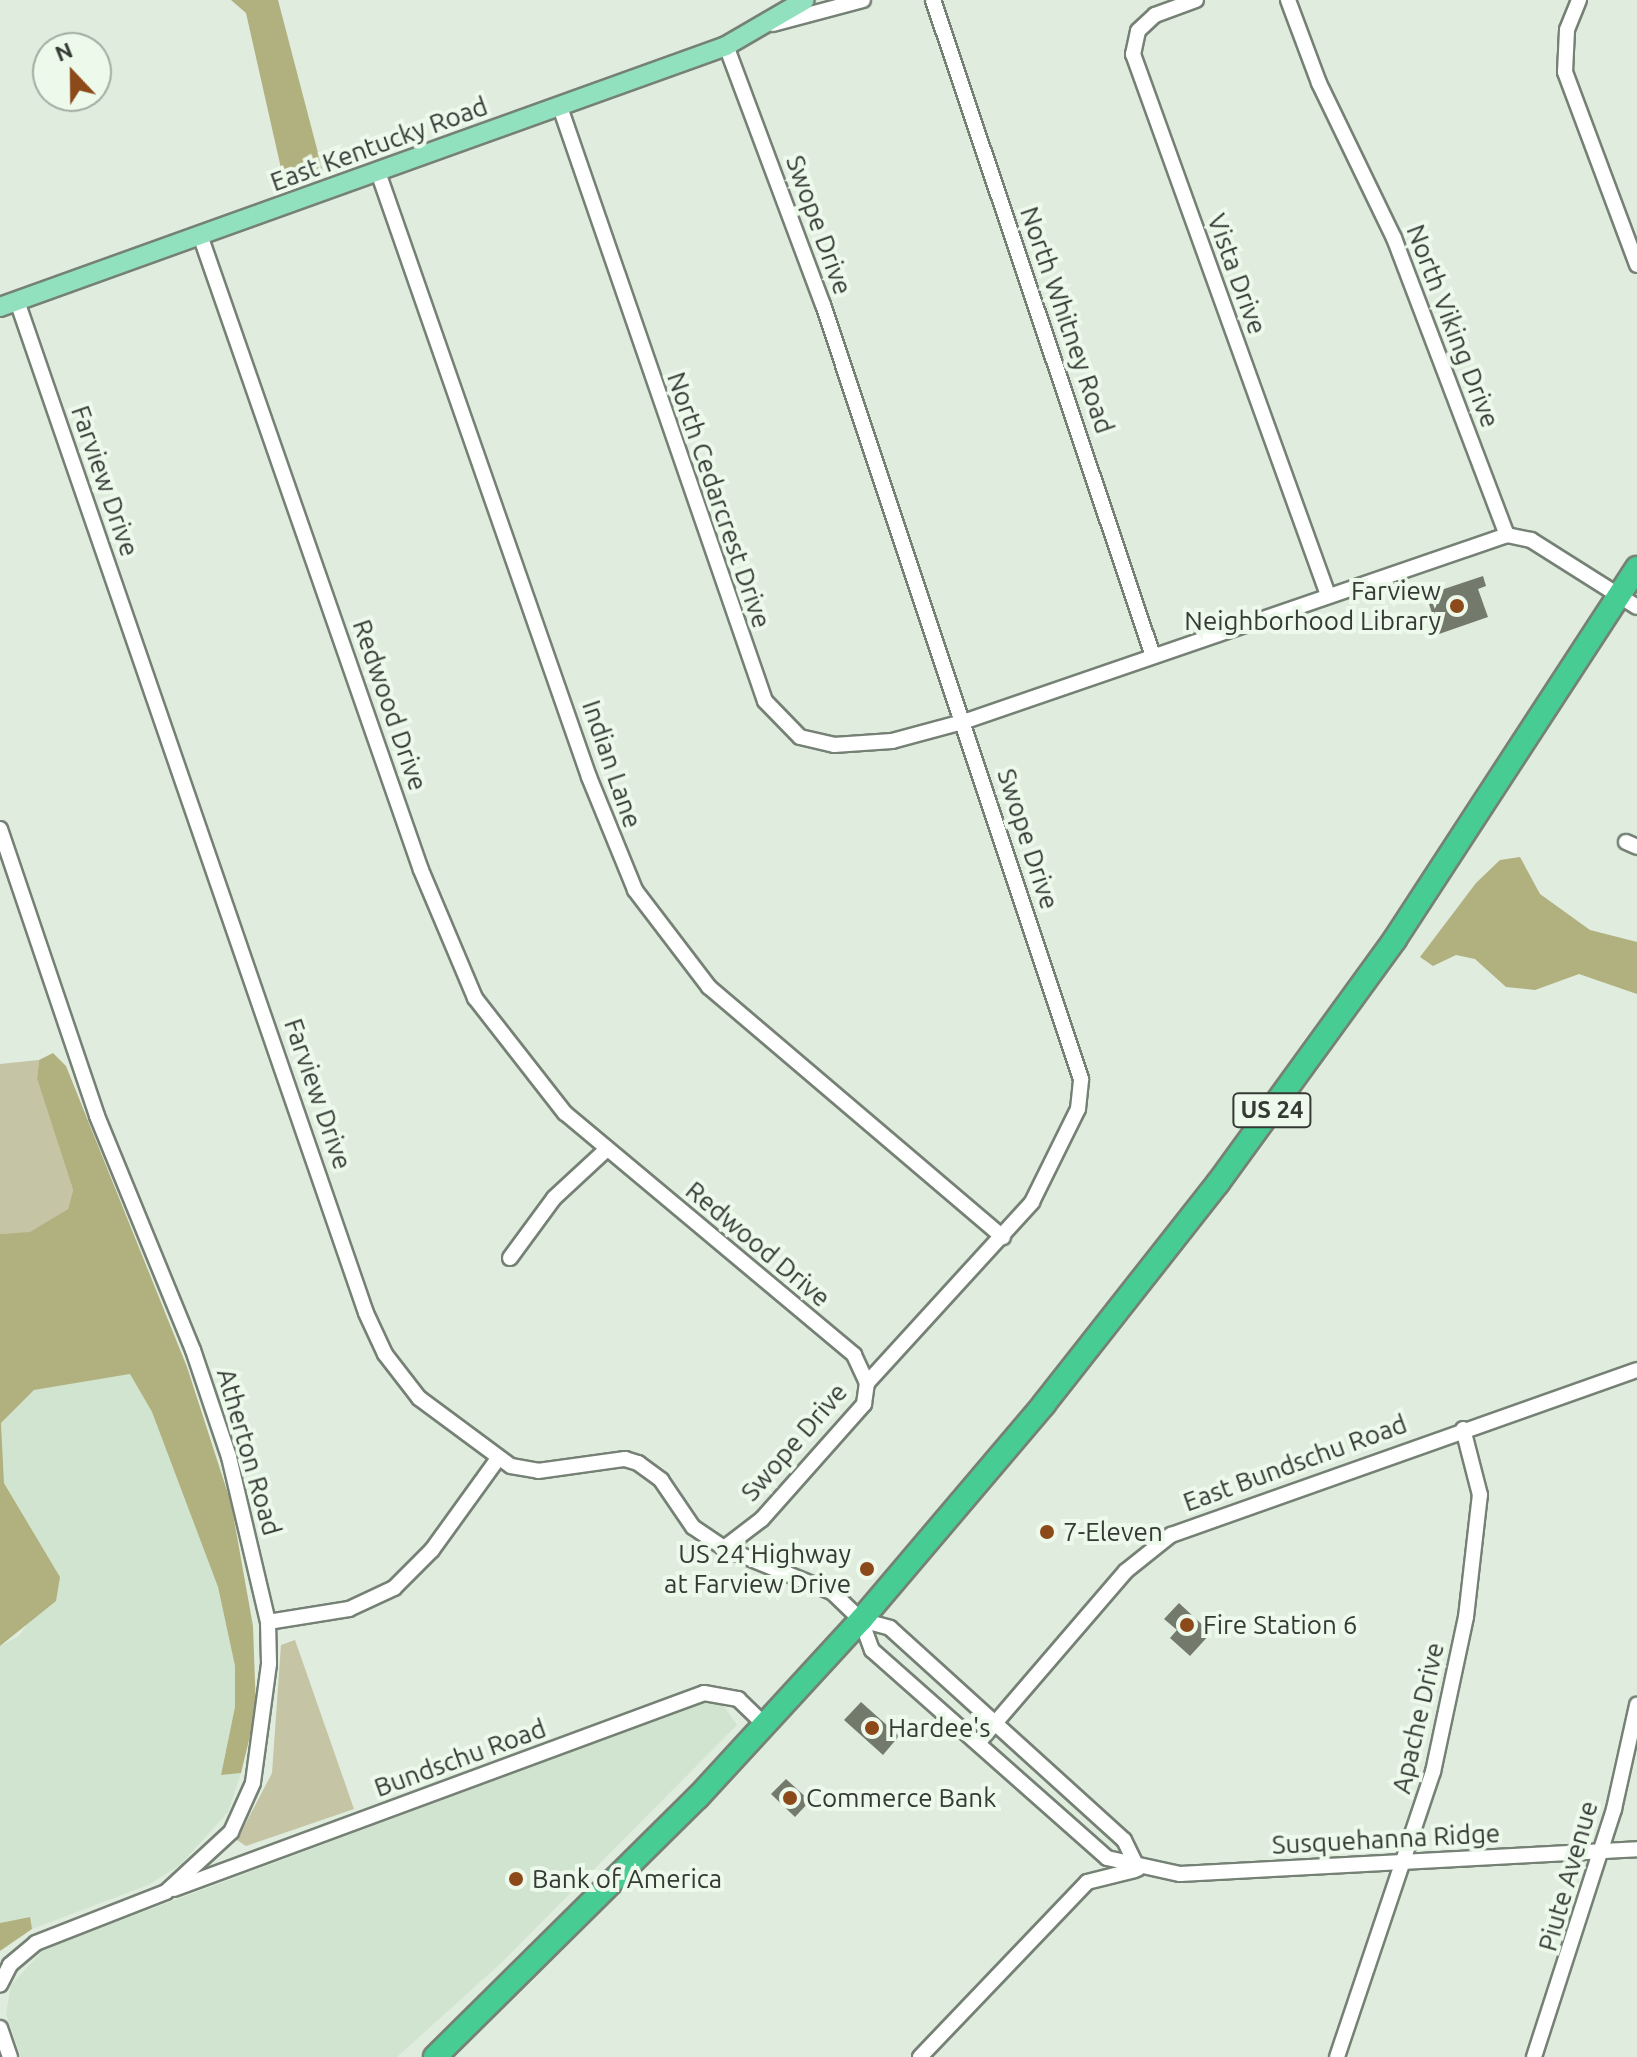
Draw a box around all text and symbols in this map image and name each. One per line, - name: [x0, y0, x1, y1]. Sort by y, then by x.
- north arrow: [32, 32, 112, 112]
- text: N: [51, 36, 76, 66]
- street label: East Kentucky Road: [266, 90, 492, 198]
- street label: Swope Drive: [779, 151, 859, 299]
- street label: North Whitney Road: [1014, 203, 1120, 437]
- street label: Vista Drive: [1201, 210, 1273, 338]
- street label: North Viking Drive: [1400, 220, 1506, 432]
- street label: North Cedarcrest Drive: [661, 368, 777, 632]
- street label: Farview Drive: [65, 401, 145, 561]
- place label: Farview Neighborhood Library: [1184, 575, 1441, 636]
- marker: Farview Neighborhood Library: [1448, 597, 1466, 615]
- street label: Redwood Drive: [346, 615, 434, 795]
- street label: Indian Lane: [576, 696, 648, 832]
- street label: Swope Drive: [991, 765, 1065, 913]
- street label: Farview Drive: [278, 1014, 358, 1174]
- road number: US 24: [1232, 1090, 1312, 1130]
- street label: Redwood Drive: [679, 1175, 837, 1313]
- street label: Atherton Road: [210, 1365, 288, 1539]
- street label: Swope Drive: [734, 1377, 854, 1507]
- street label: East Bundschu Road: [1179, 1408, 1411, 1518]
- place label: 7-Eleven: [1063, 1516, 1163, 1548]
- marker: 7-Eleven: [1038, 1523, 1056, 1541]
- place label: US 24 Highway at Farview Drive: [664, 1538, 851, 1600]
- marker: US 24 Highway at Farview Drive: [858, 1560, 876, 1578]
- place label: Fire Station 6: [1203, 1609, 1357, 1641]
- marker: Fire Station 6: [1178, 1616, 1196, 1634]
- street label: Apache Drive: [1385, 1639, 1451, 1797]
- street label: Bundschu Road: [370, 1712, 550, 1804]
- place label: Hardee's: [888, 1712, 990, 1744]
- marker: Hardee's: [863, 1719, 881, 1737]
- place label: Commerce Bank: [806, 1782, 996, 1814]
- marker: Commerce Bank: [781, 1789, 799, 1807]
- street label: Piute Avenue: [1532, 1797, 1604, 1955]
- street label: Susquehanna Ridge: [1271, 1817, 1501, 1861]
- place label: Bank of America: [532, 1863, 722, 1895]
- marker: Bank of America: [507, 1870, 525, 1888]

